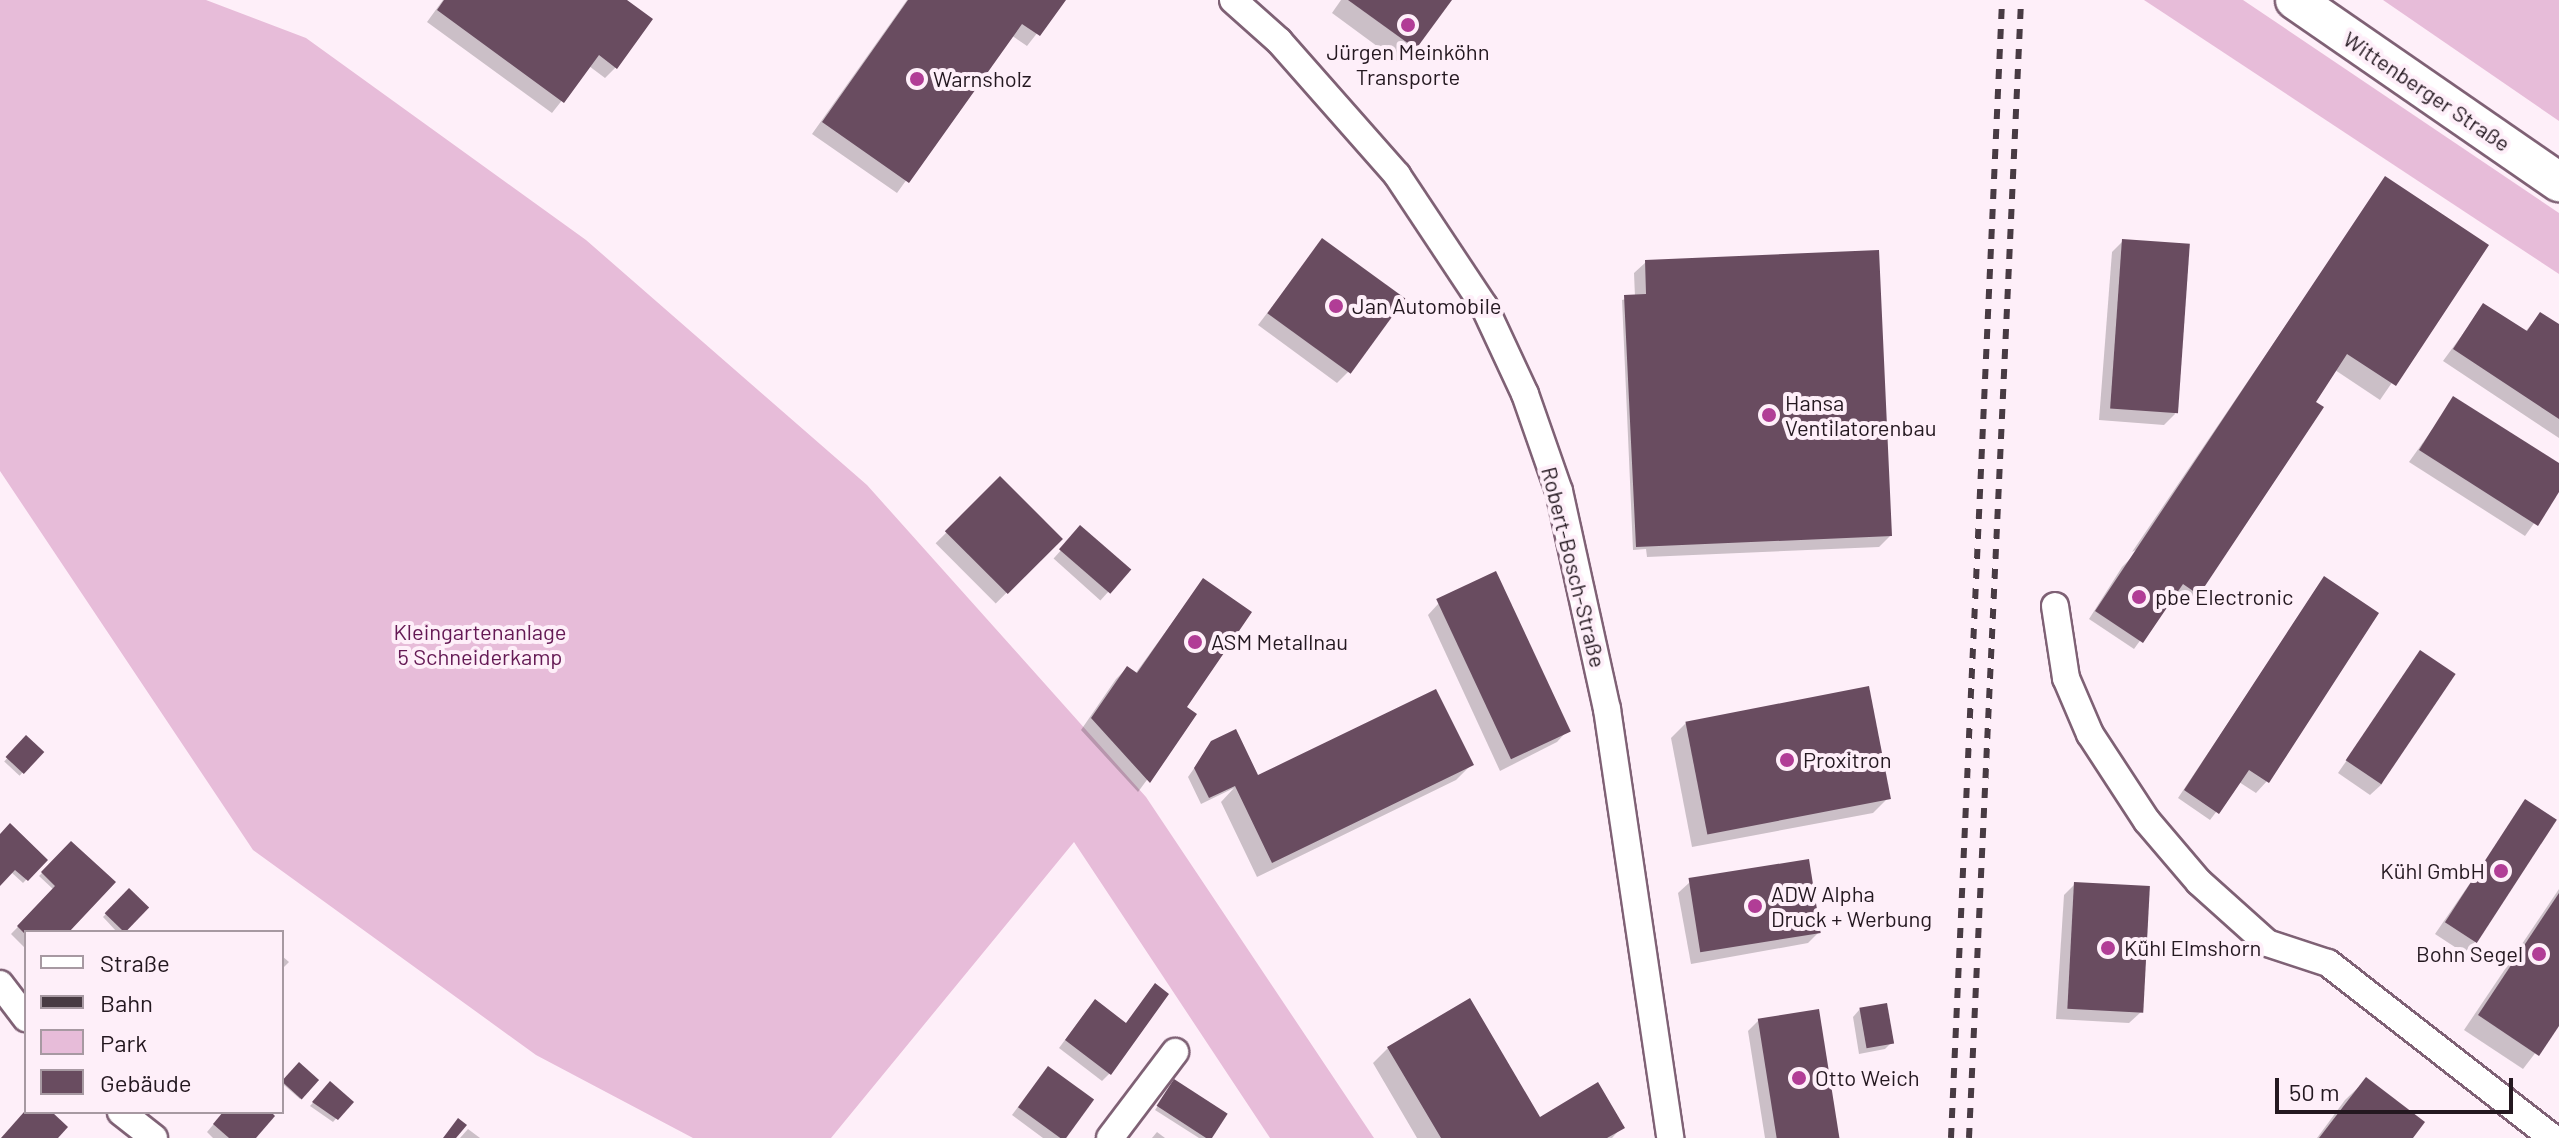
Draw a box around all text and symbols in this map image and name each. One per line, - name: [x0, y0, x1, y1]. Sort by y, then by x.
- marker: Jürgen Meinköhn Transporte: [1399, 16, 1417, 34]
- street label: Wittenberger Straße: [2339, 25, 2515, 157]
- place label: Jürgen Meinköhn Transporte: [1326, 38, 1490, 90]
- place label: Warnsholz: [933, 66, 1031, 92]
- marker: Warnsholz: [908, 70, 926, 88]
- place label: Jan Automobile: [1352, 293, 1501, 319]
- marker: Jan Automobile: [1327, 297, 1345, 315]
- place label: Hansa Ventilatorenbau: [1785, 389, 1936, 440]
- marker: Hansa Ventilatorenbau: [1760, 406, 1778, 424]
- street label: Robert-Bosch-Straße: [1536, 464, 1612, 670]
- place label: pbe Electronic: [2155, 584, 2293, 610]
- marker: pbe Electronic: [2130, 588, 2148, 606]
- park label: Kleingartenanlage 5 Schneiderkamp: [393, 618, 567, 670]
- place label: ASM Metallnau: [1211, 629, 1348, 655]
- marker: ASM Metallnau: [1186, 633, 1204, 651]
- place label: Proxitron: [1803, 747, 1892, 773]
- marker: Proxitron: [1778, 751, 1796, 769]
- place label: Kühl GmbH: [2380, 858, 2485, 884]
- marker: Kühl GmbH: [2492, 862, 2510, 880]
- place label: ADW Alpha Druck + Werbung: [1771, 880, 1932, 932]
- marker: ADW Alpha Druck + Werbung: [1746, 897, 1764, 915]
- legend: [24, 930, 284, 1114]
- place label: Kühl Elmshorn: [2124, 935, 2261, 961]
- marker: Kühl Elmshorn: [2099, 939, 2117, 957]
- place label: Bohn Segel: [2416, 941, 2523, 967]
- marker: Bohn Segel: [2530, 945, 2548, 963]
- text: Straße: [100, 948, 170, 977]
- text: Bahn: [100, 988, 153, 1017]
- text: Park: [100, 1028, 147, 1057]
- scale bar: [2279, 1062, 2517, 1112]
- place label: Otto Weich: [1815, 1065, 1920, 1091]
- text: Gebäude: [100, 1068, 192, 1097]
- marker: Otto Weich: [1790, 1069, 1808, 1087]
- text: 50 m: [2289, 1077, 2340, 1106]

